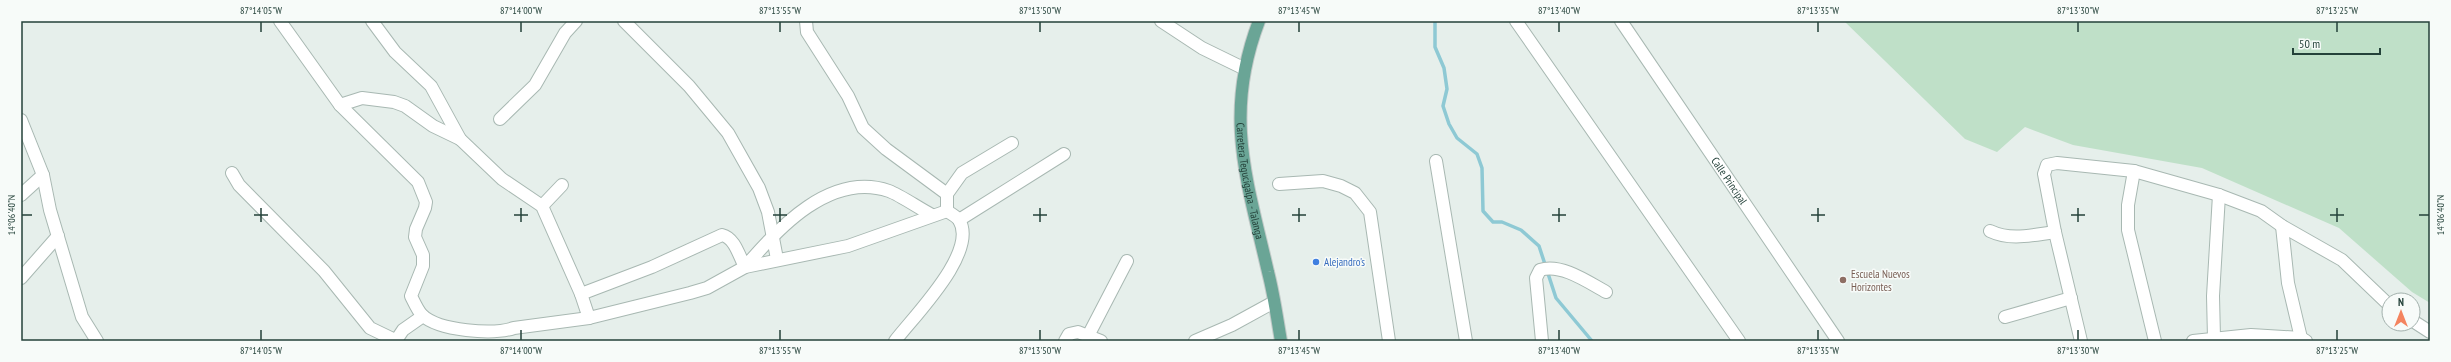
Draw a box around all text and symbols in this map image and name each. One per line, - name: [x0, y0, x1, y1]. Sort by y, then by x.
- text: 87°14'05"W: [240, 4, 282, 17]
- text: 87°14'00"W: [500, 4, 542, 17]
- text: 87°13'55"W: [759, 4, 801, 17]
- text: 87°13'50"W: [1019, 4, 1061, 17]
- text: 87°13'45"W: [1278, 4, 1320, 17]
- text: 87°13'40"W: [1538, 4, 1580, 17]
- text: 87°13'35"W: [1797, 4, 1839, 17]
- text: 87°13'30"W: [2057, 4, 2099, 17]
- text: 87°13'25"W: [2316, 4, 2358, 17]
- scale bar: [2293, 30, 2380, 56]
- text: 50 m: [2299, 36, 2320, 51]
- street label: Carretera Tegucigalpa - Talanga: [1234, 122, 1267, 240]
- street label: Calle Principal: [1708, 154, 1751, 208]
- text: 14°06'40"N: [5, 195, 18, 235]
- text: 14°06'40"N: [2434, 195, 2447, 235]
- place label: Alejandro's: [1324, 255, 1365, 269]
- marker: Alejandro's: [1311, 257, 1321, 267]
- place label: Escuela Nuevos Horizontes: [1851, 267, 1910, 294]
- marker: Escuela Nuevos Horizontes: [1838, 275, 1848, 285]
- north arrow: [2381, 292, 2421, 332]
- text: N: [2398, 295, 2404, 309]
- text: 87°14'05"W: [240, 344, 282, 357]
- text: 87°14'00"W: [500, 344, 542, 357]
- text: 87°13'55"W: [759, 344, 801, 357]
- text: 87°13'50"W: [1019, 344, 1061, 357]
- text: 87°13'45"W: [1278, 344, 1320, 357]
- text: 87°13'40"W: [1538, 344, 1580, 357]
- text: 87°13'35"W: [1797, 344, 1839, 357]
- text: 87°13'30"W: [2057, 344, 2099, 357]
- text: 87°13'25"W: [2316, 344, 2358, 357]

